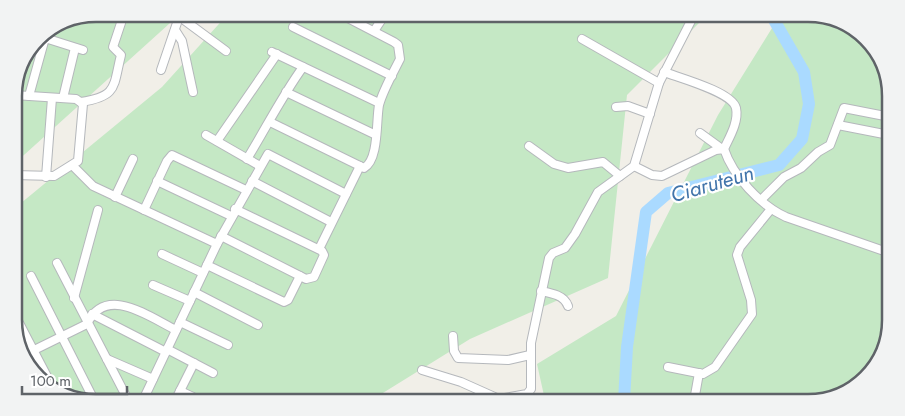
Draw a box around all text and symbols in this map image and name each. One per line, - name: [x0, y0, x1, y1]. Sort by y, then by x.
- water label: Ciaruteun: [667, 158, 757, 210]
- scale bar: [22, 364, 128, 396]
- text: 100 m: [30, 370, 71, 392]

